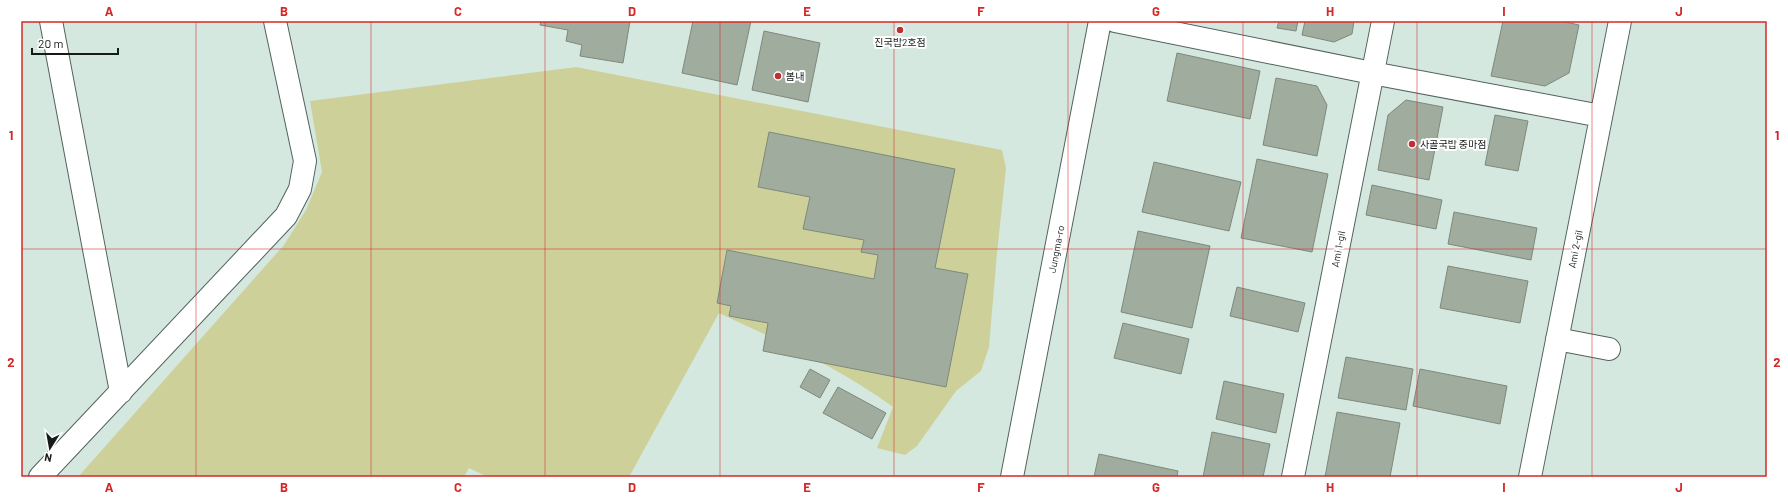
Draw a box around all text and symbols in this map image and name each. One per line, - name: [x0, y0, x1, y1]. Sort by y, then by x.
- text: A: [105, 3, 114, 19]
- text: B: [280, 3, 288, 19]
- text: C: [454, 3, 462, 19]
- text: D: [628, 3, 636, 19]
- text: E: [803, 3, 811, 19]
- text: F: [977, 3, 985, 19]
- text: G: [1152, 3, 1160, 19]
- text: H: [1326, 3, 1334, 19]
- text: I: [1502, 3, 1506, 19]
- text: J: [1675, 3, 1683, 19]
- marker: 진국밥2호점: [895, 25, 905, 35]
- scale bar: [32, 30, 118, 56]
- text: 20 m: [38, 36, 64, 50]
- place label: 진국밥2호점: [874, 36, 926, 48]
- place label: 봄내: [786, 70, 804, 82]
- marker: 봄내: [773, 71, 783, 81]
- text: 1: [9, 127, 13, 143]
- text: 1: [1775, 127, 1779, 143]
- place label: 사골국밥 중마점: [1420, 138, 1486, 150]
- marker: 사골국밥 중마점: [1407, 139, 1417, 149]
- street label: Jungma-ro: [1046, 224, 1066, 274]
- street label: Ami 2-gil: [1565, 229, 1585, 269]
- street label: Ami 1-gil: [1329, 230, 1347, 268]
- text: 2: [7, 354, 15, 370]
- text: 2: [1773, 354, 1781, 370]
- north arrow: [30, 428, 70, 468]
- text: N: [43, 451, 53, 465]
- text: A: [105, 479, 114, 495]
- text: B: [280, 479, 288, 495]
- text: C: [454, 479, 462, 495]
- text: D: [628, 479, 636, 495]
- text: E: [803, 479, 811, 495]
- text: F: [977, 479, 985, 495]
- text: G: [1152, 479, 1160, 495]
- text: H: [1326, 479, 1334, 495]
- text: I: [1502, 479, 1506, 495]
- text: J: [1675, 479, 1683, 495]

